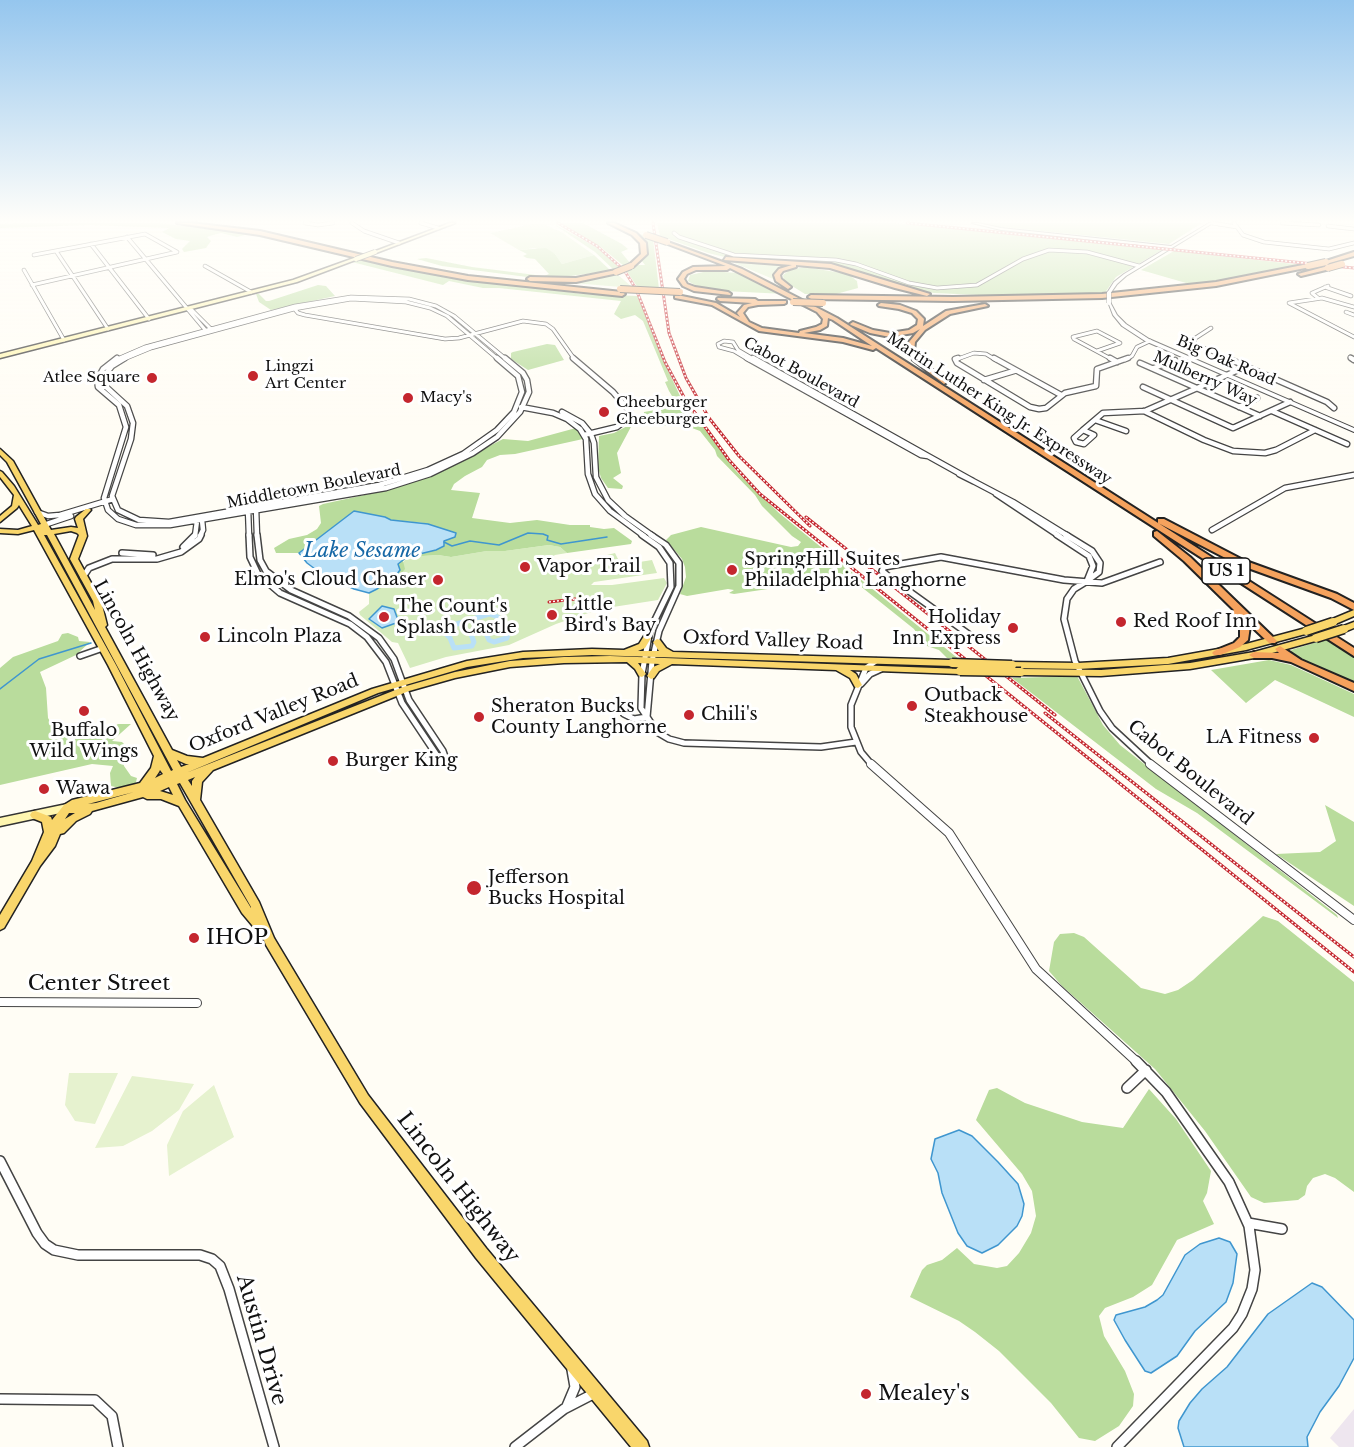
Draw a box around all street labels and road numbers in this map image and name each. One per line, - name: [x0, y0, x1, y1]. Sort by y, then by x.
- street label: Martin Luther King Jr. Expressway: [883, 329, 1115, 489]
- street label: Big Oak Road: [1174, 332, 1278, 390]
- street label: Cabot Boulevard: [740, 334, 862, 412]
- street label: Mulberry Way: [1150, 348, 1260, 410]
- street label: Middletown Boulevard: [225, 461, 403, 513]
- road number: US 1: [1202, 558, 1250, 584]
- street label: Lincoln Highway: [88, 577, 184, 725]
- street label: Oxford Valley Road: [682, 627, 864, 655]
- street label: Oxford Valley Road: [186, 670, 362, 758]
- street label: Cabot Boulevard: [1123, 716, 1257, 830]
- street label: Center Street: [28, 971, 170, 997]
- street label: Lincoln Highway: [391, 1107, 525, 1269]
- street label: Austin Drive: [230, 1272, 292, 1408]

